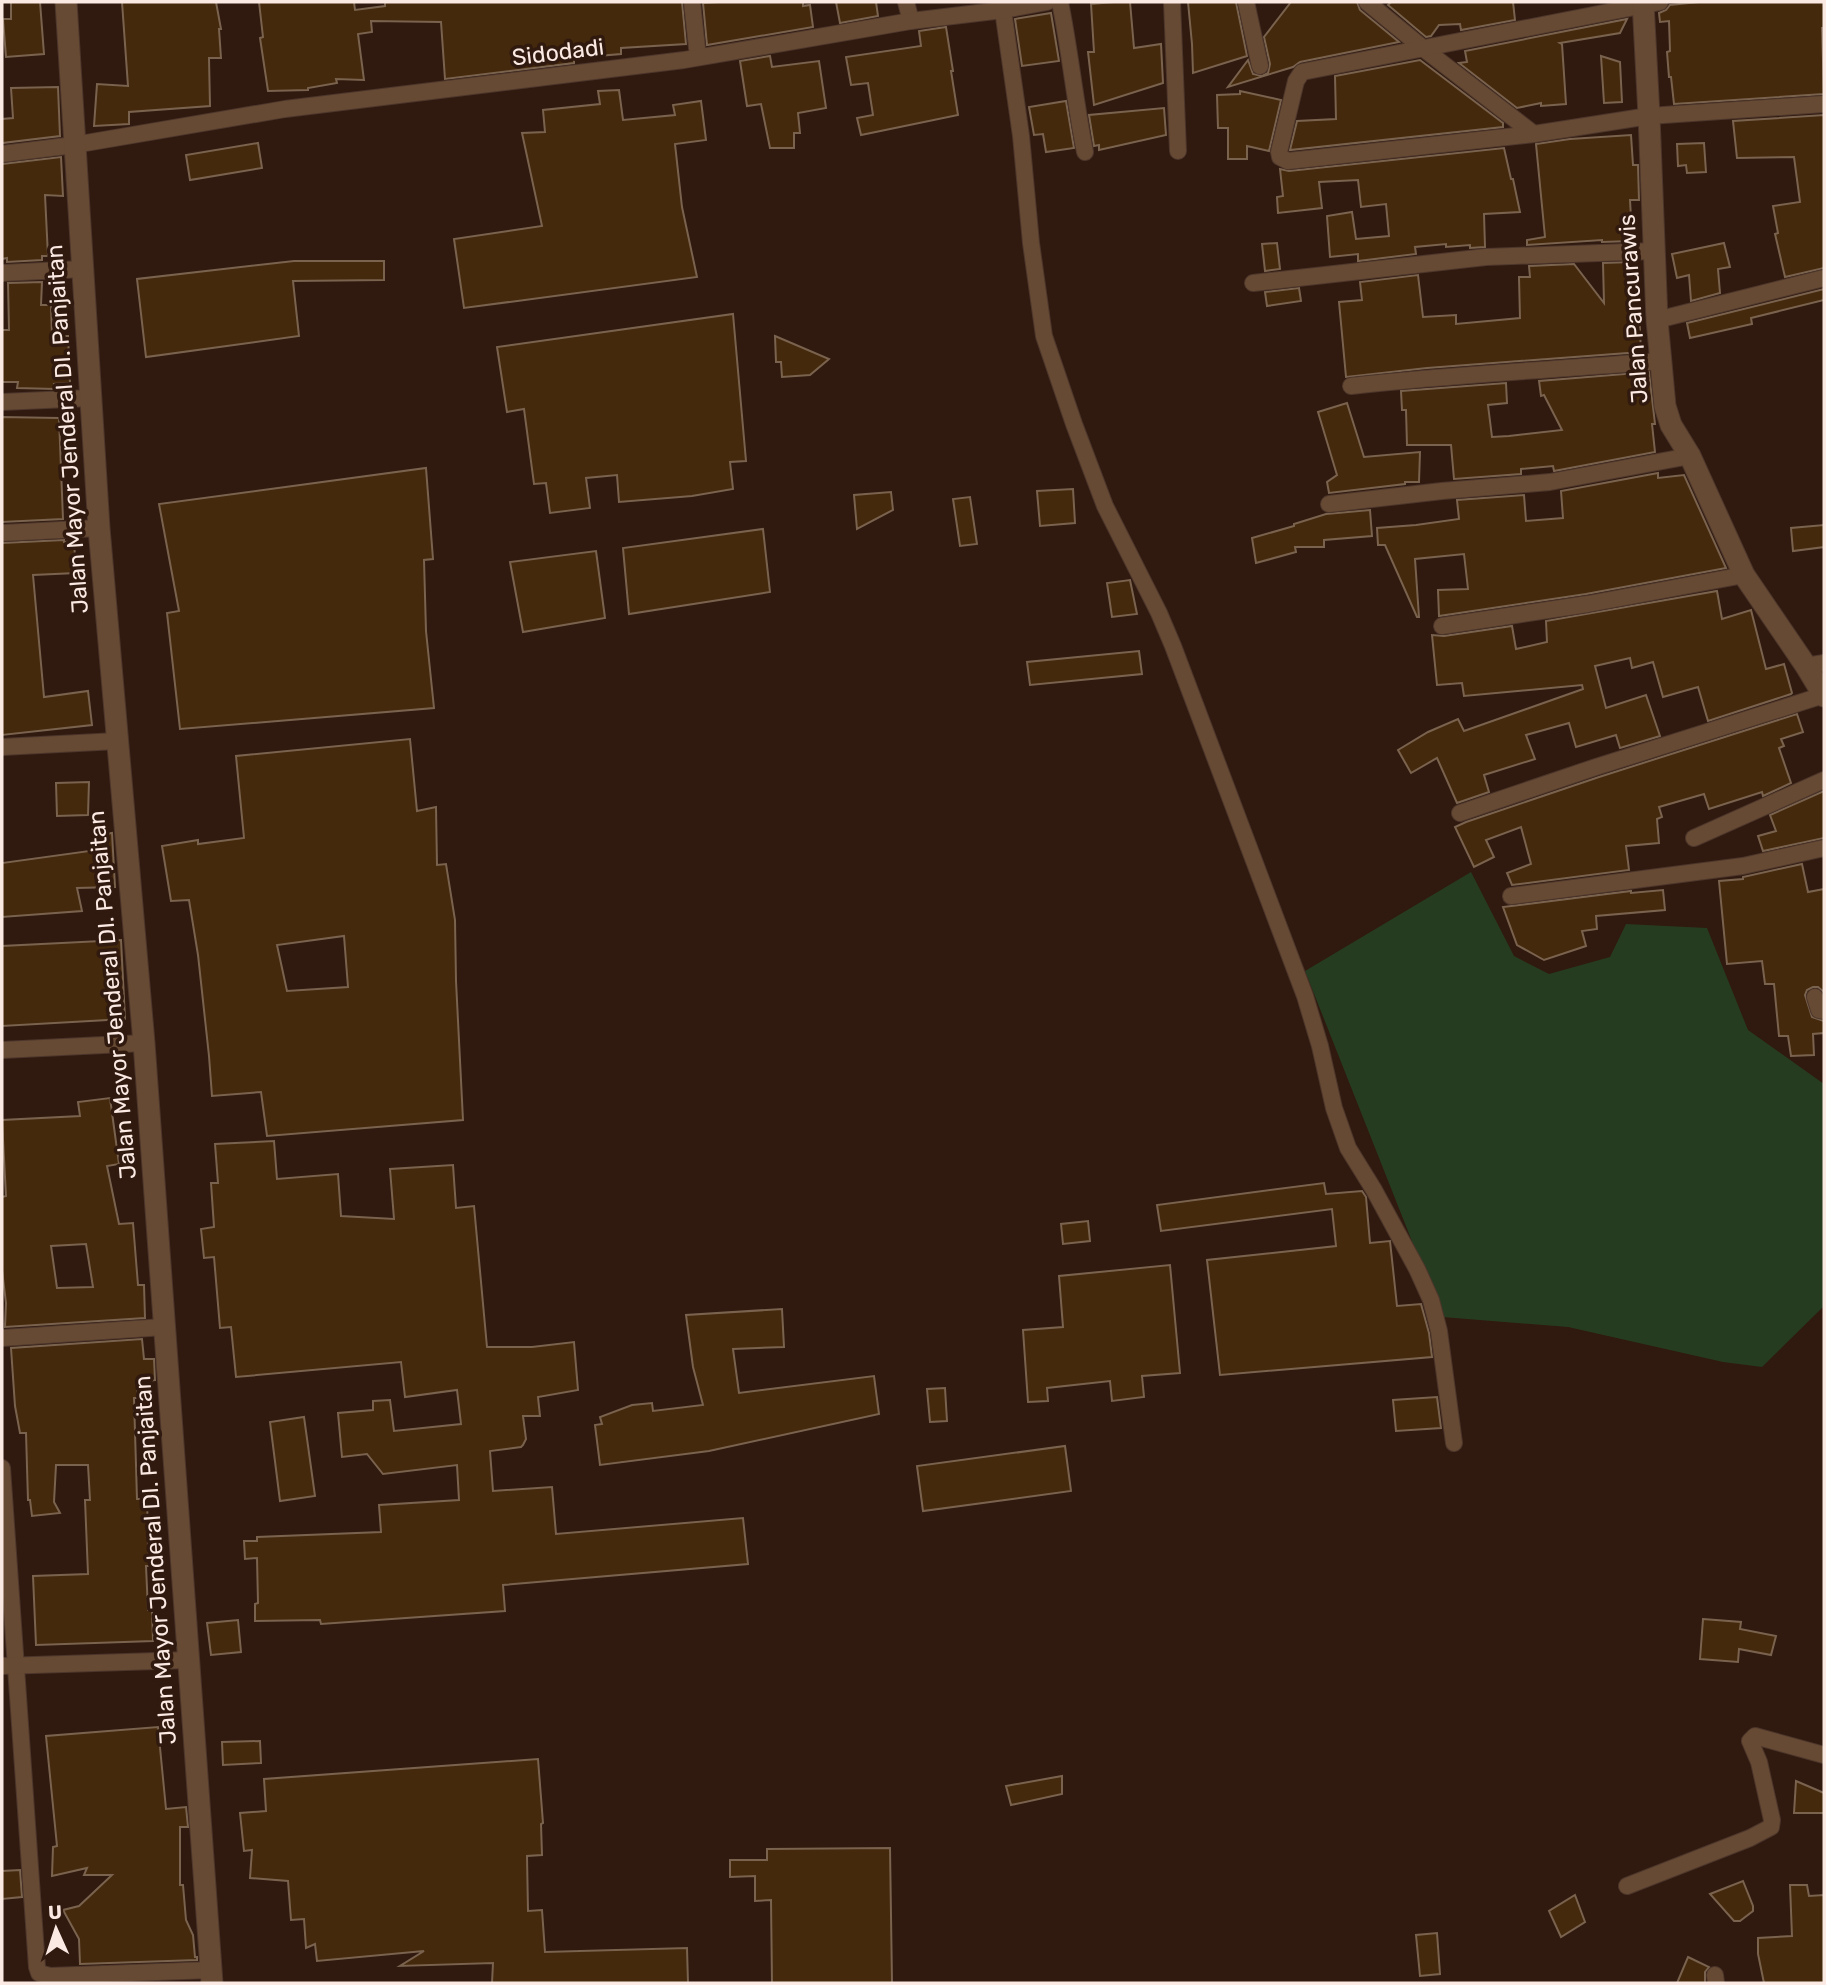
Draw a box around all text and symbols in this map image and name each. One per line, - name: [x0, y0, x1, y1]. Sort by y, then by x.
- street label: Sidodadi: [510, 32, 606, 72]
- street label: Jalan Pancurawis: [1612, 213, 1654, 405]
- street label: Jalan Mayor Jenderal DI. Panjaitan: [40, 244, 94, 614]
- street label: Jalan Mayor Jenderal DI. Panjaitan: [82, 810, 142, 1180]
- street label: Jalan Mayor Jenderal DI. Panjaitan: [128, 1375, 182, 1745]
- north arrow: [21, 1894, 91, 1964]
- text: U: [48, 1901, 63, 1924]

